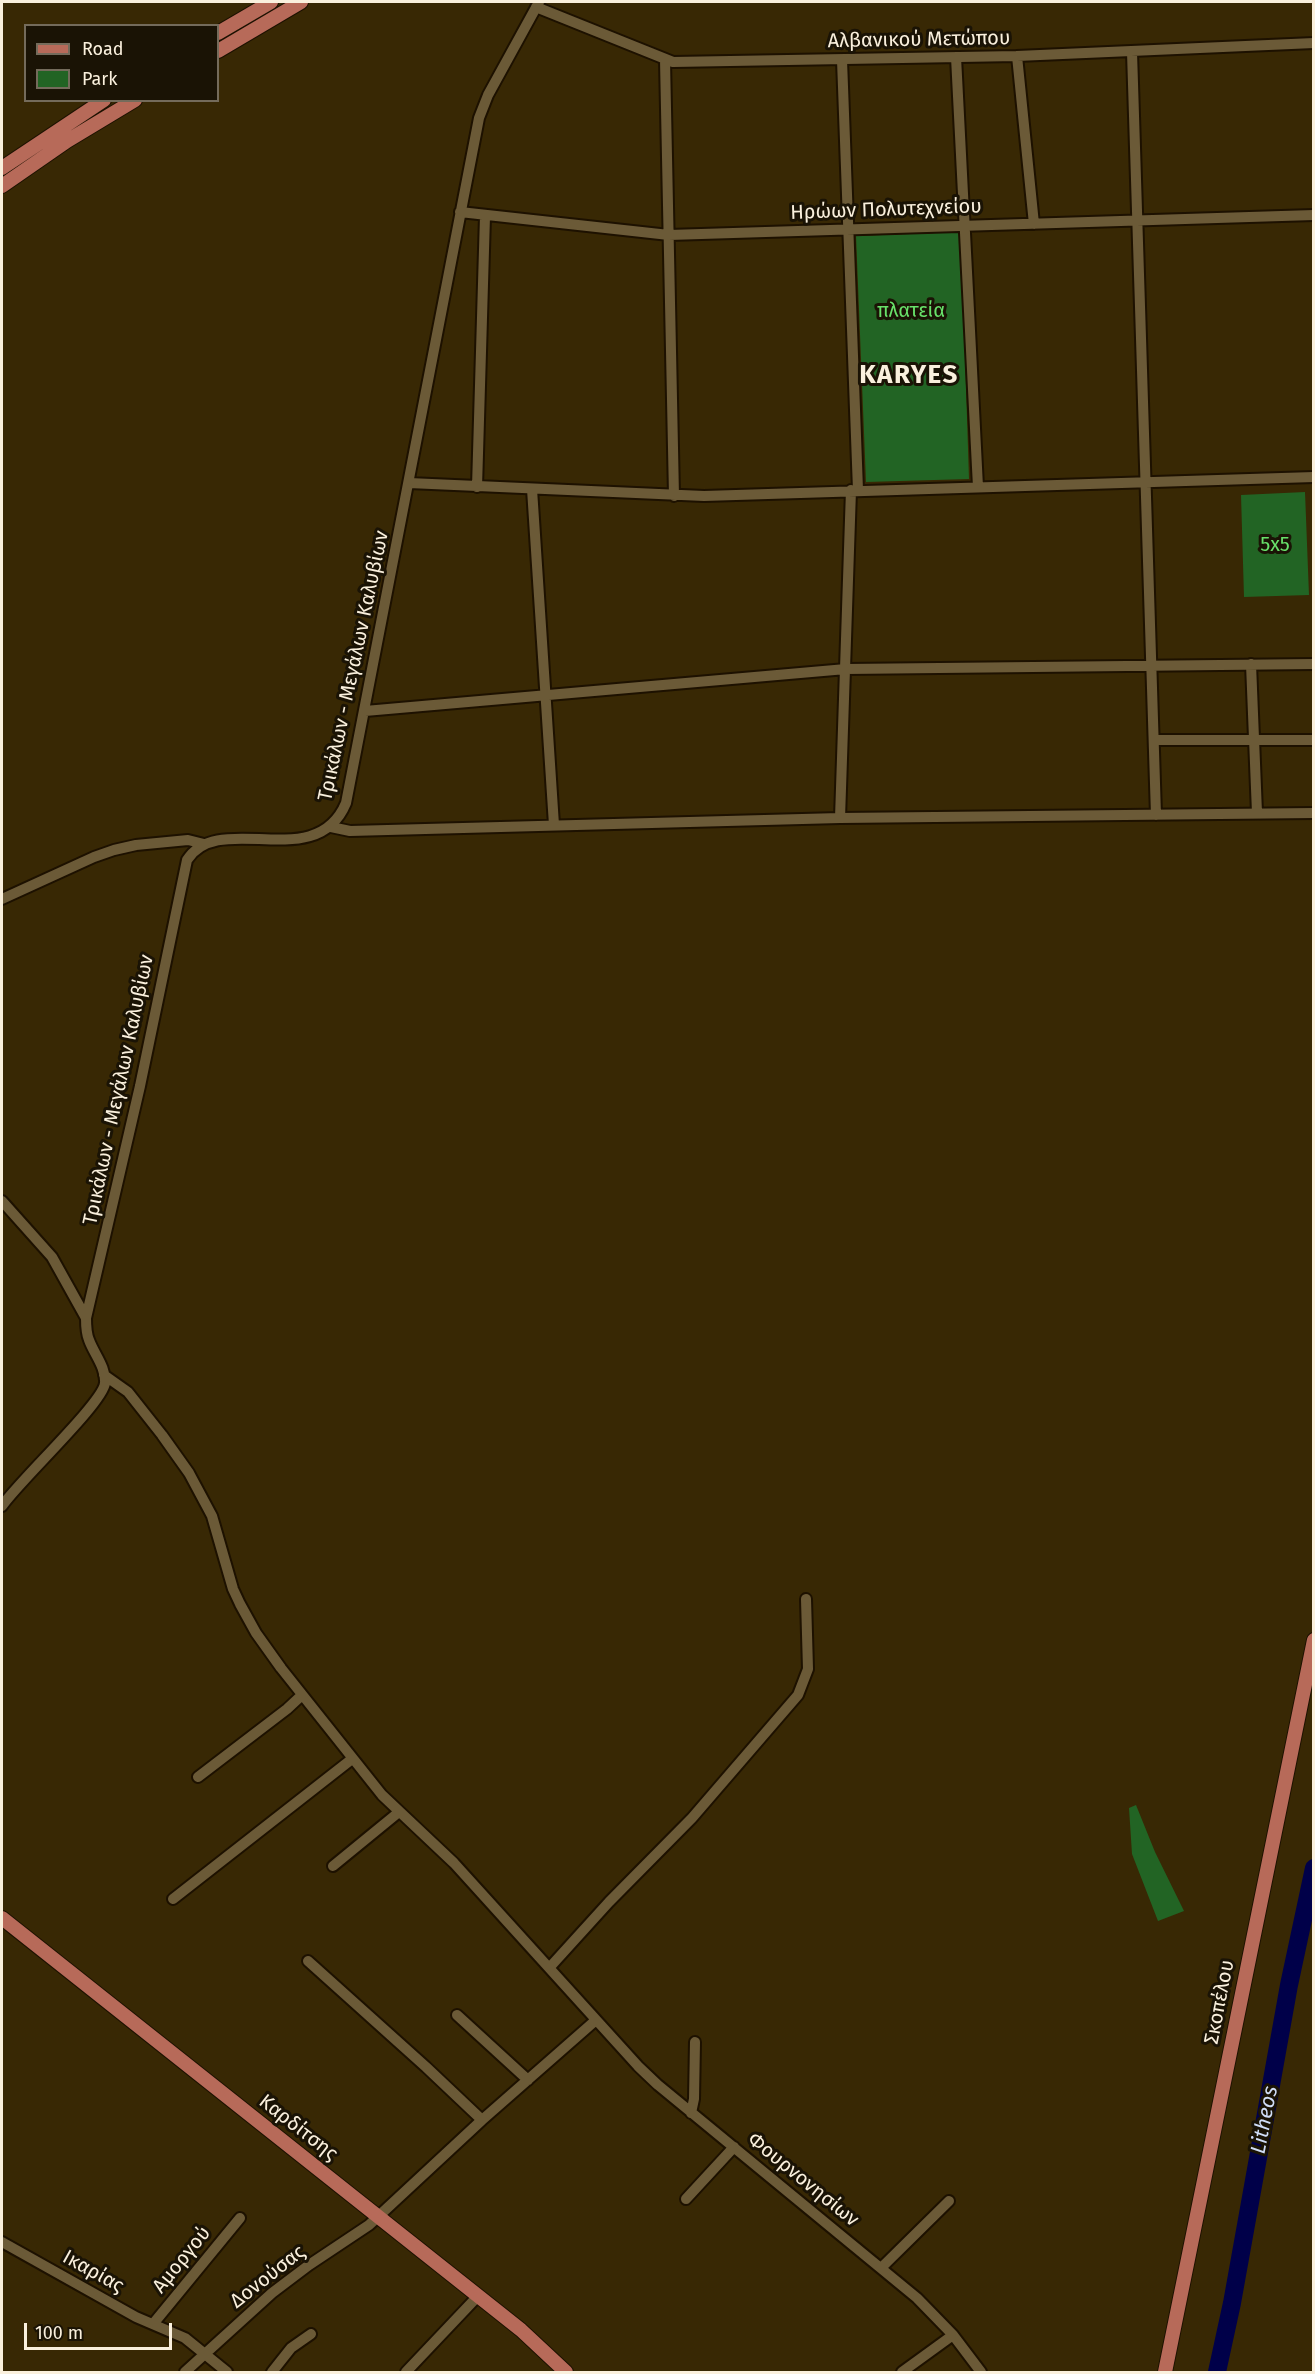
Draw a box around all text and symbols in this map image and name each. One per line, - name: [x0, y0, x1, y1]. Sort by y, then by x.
- legend: [24, 24, 219, 102]
- street label: Αλβανικού Μετώπου: [827, 26, 1011, 54]
- text: Road: [82, 38, 124, 60]
- text: Park: [82, 68, 117, 90]
- street label: Ηρώων Πολυτεχνείου: [790, 195, 982, 225]
- park label: πλατεία: [877, 299, 945, 323]
- district label: KARYES: [859, 360, 959, 392]
- street label: Τρικάλων - Μεγάλων Καλυβίων: [314, 529, 394, 803]
- park label: 5x5: [1260, 533, 1290, 557]
- street label: Τρικάλων - Μεγάλων Καλυβίων: [79, 953, 159, 1227]
- street label: Σκοπέλου: [1200, 1958, 1240, 2046]
- water label: Litheos: [1246, 2084, 1284, 2156]
- street label: Καρδίτσης: [254, 2090, 342, 2166]
- street label: Φουρνονησίων: [743, 2128, 863, 2232]
- street label: Αμοργού: [148, 2222, 216, 2298]
- street label: Δονούσας: [226, 2240, 310, 2314]
- street label: Ικαρίας: [58, 2245, 128, 2299]
- scale bar: [27, 2311, 176, 2349]
- text: 100 m: [35, 2322, 83, 2344]

